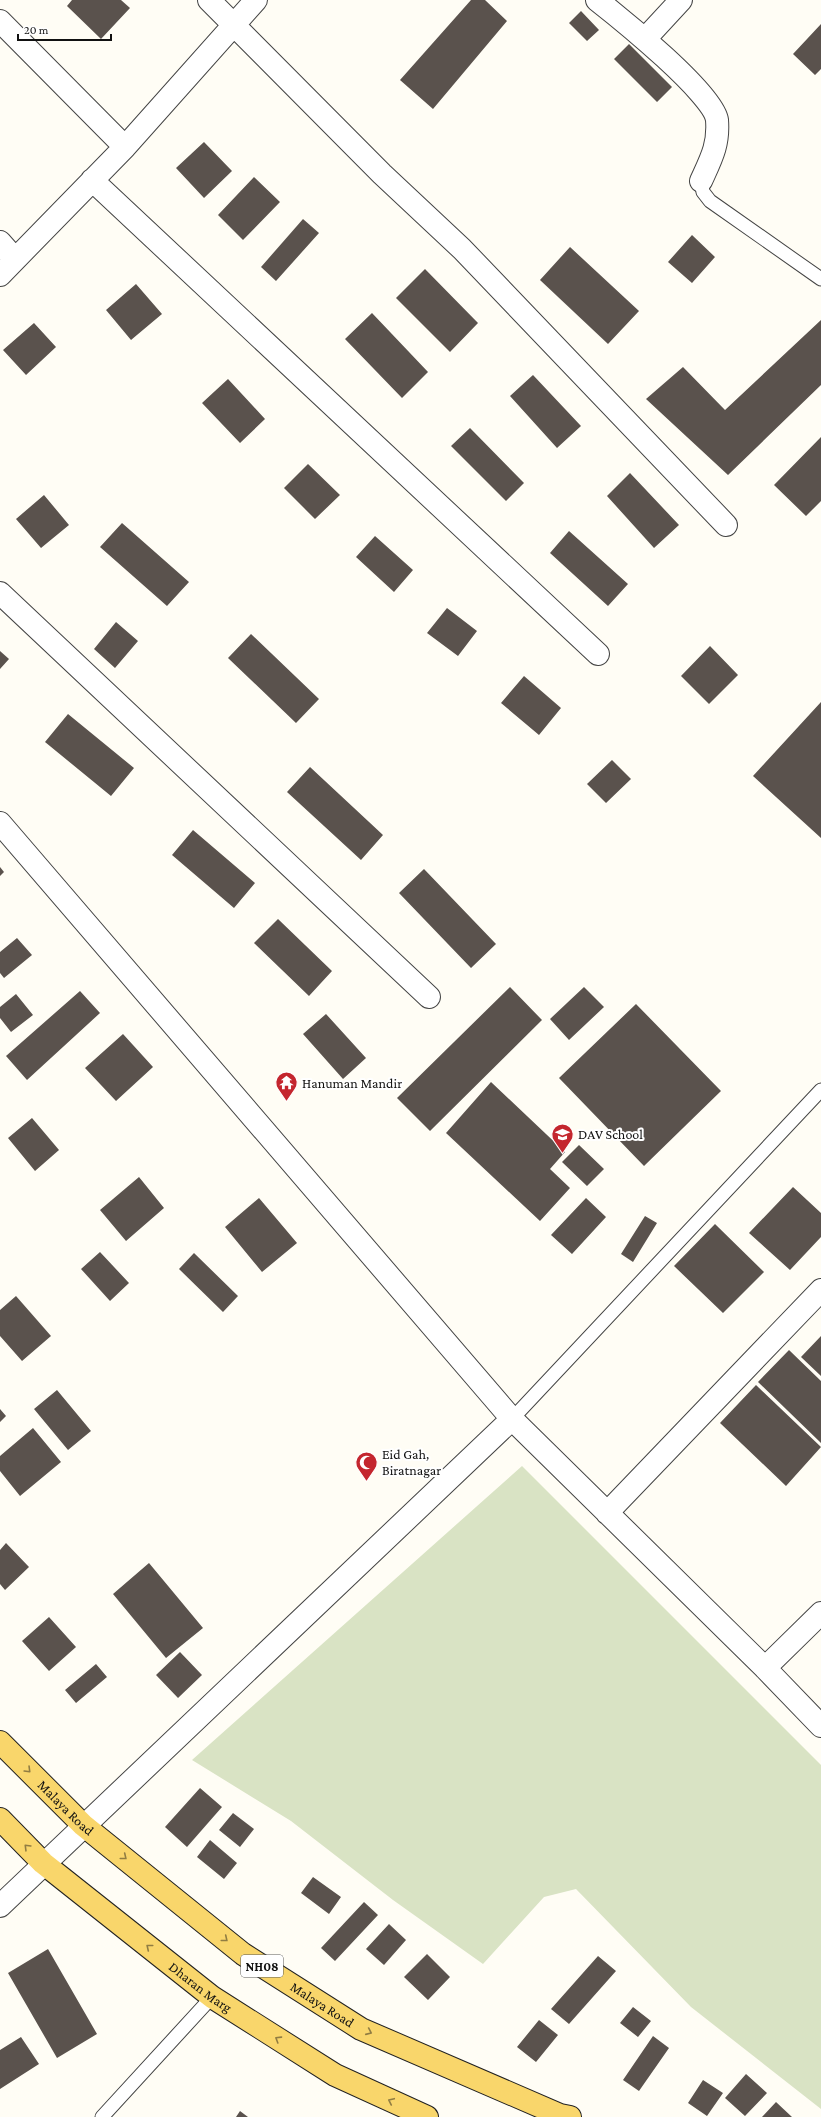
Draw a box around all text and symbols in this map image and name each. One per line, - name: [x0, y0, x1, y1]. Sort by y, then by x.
- scale bar: [18, 16, 111, 42]
- text: 20 m: [24, 23, 49, 37]
- temple icon: Hanuman Mandir: [274, 1070, 300, 1103]
- place label: Hanuman Mandir: [302, 1075, 402, 1091]
- school or university icon: DAV School: [550, 1121, 576, 1154]
- place label: DAV School: [578, 1126, 643, 1142]
- place label: Eid Gah, Biratnagar: [382, 1446, 441, 1478]
- mosque icon: Eid Gah, Biratnagar: [353, 1449, 379, 1482]
- one-way arrow: [23, 1765, 31, 1773]
- street label: Malaya Road: [35, 1777, 98, 1839]
- one-way arrow: [24, 1844, 32, 1852]
- one-way arrow: [119, 1853, 126, 1860]
- one-way arrow: [220, 1934, 227, 1941]
- one-way arrow: [147, 1945, 154, 1952]
- road number: NH08: [241, 1955, 283, 1977]
- street label: Dharan Marg: [166, 1958, 235, 2016]
- street label: Malaya Road: [288, 1978, 358, 2031]
- one-way arrow: [364, 2027, 372, 2035]
- one-way arrow: [275, 2036, 282, 2043]
- one-way arrow: [388, 2098, 396, 2106]

